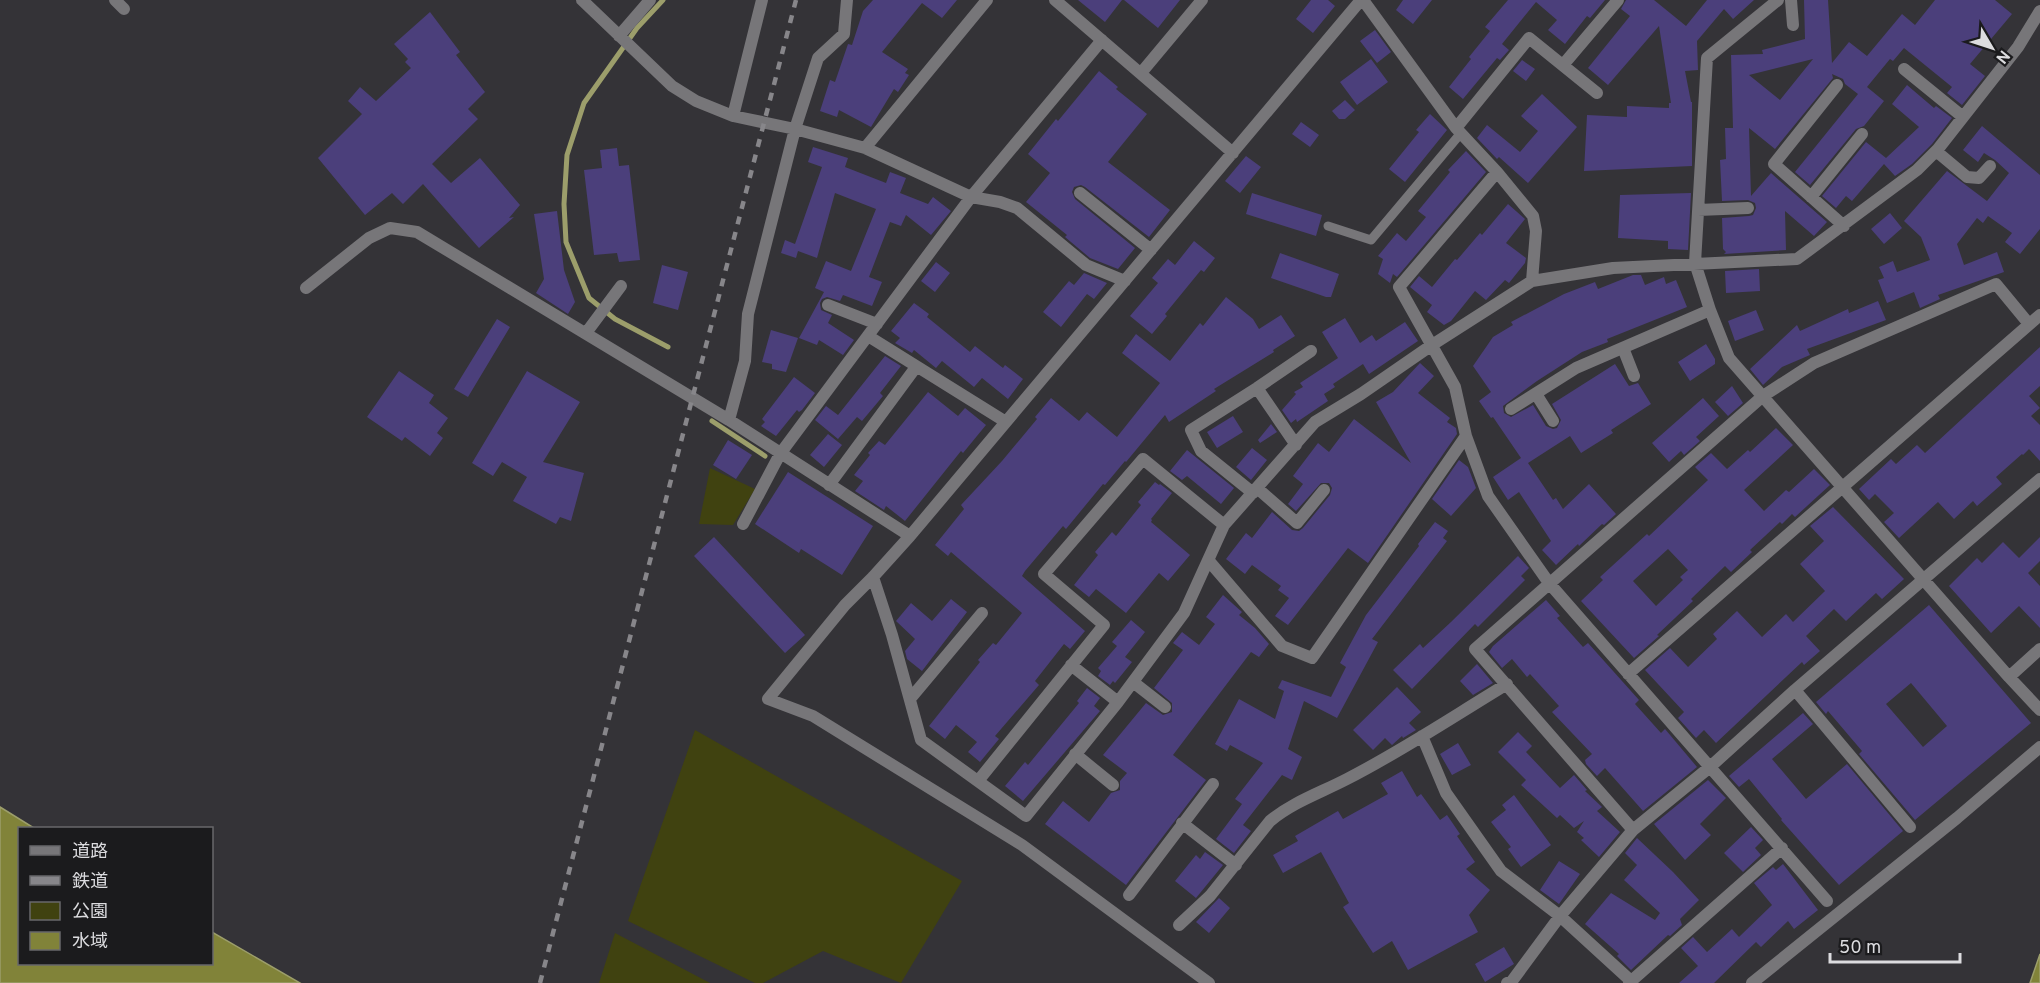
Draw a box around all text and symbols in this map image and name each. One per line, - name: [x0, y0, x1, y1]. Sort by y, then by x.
- north arrow: [1962, 18, 2022, 78]
- text: N: [1991, 45, 2013, 67]
- legend: [18, 827, 213, 965]
- text: 道路: [72, 841, 108, 864]
- text: 鉄道: [72, 871, 108, 894]
- text: 公園: [72, 901, 108, 924]
- scale bar: [1830, 926, 1960, 964]
- text: 水域: [72, 931, 108, 954]
- text: 50 m: [1839, 937, 1881, 960]

